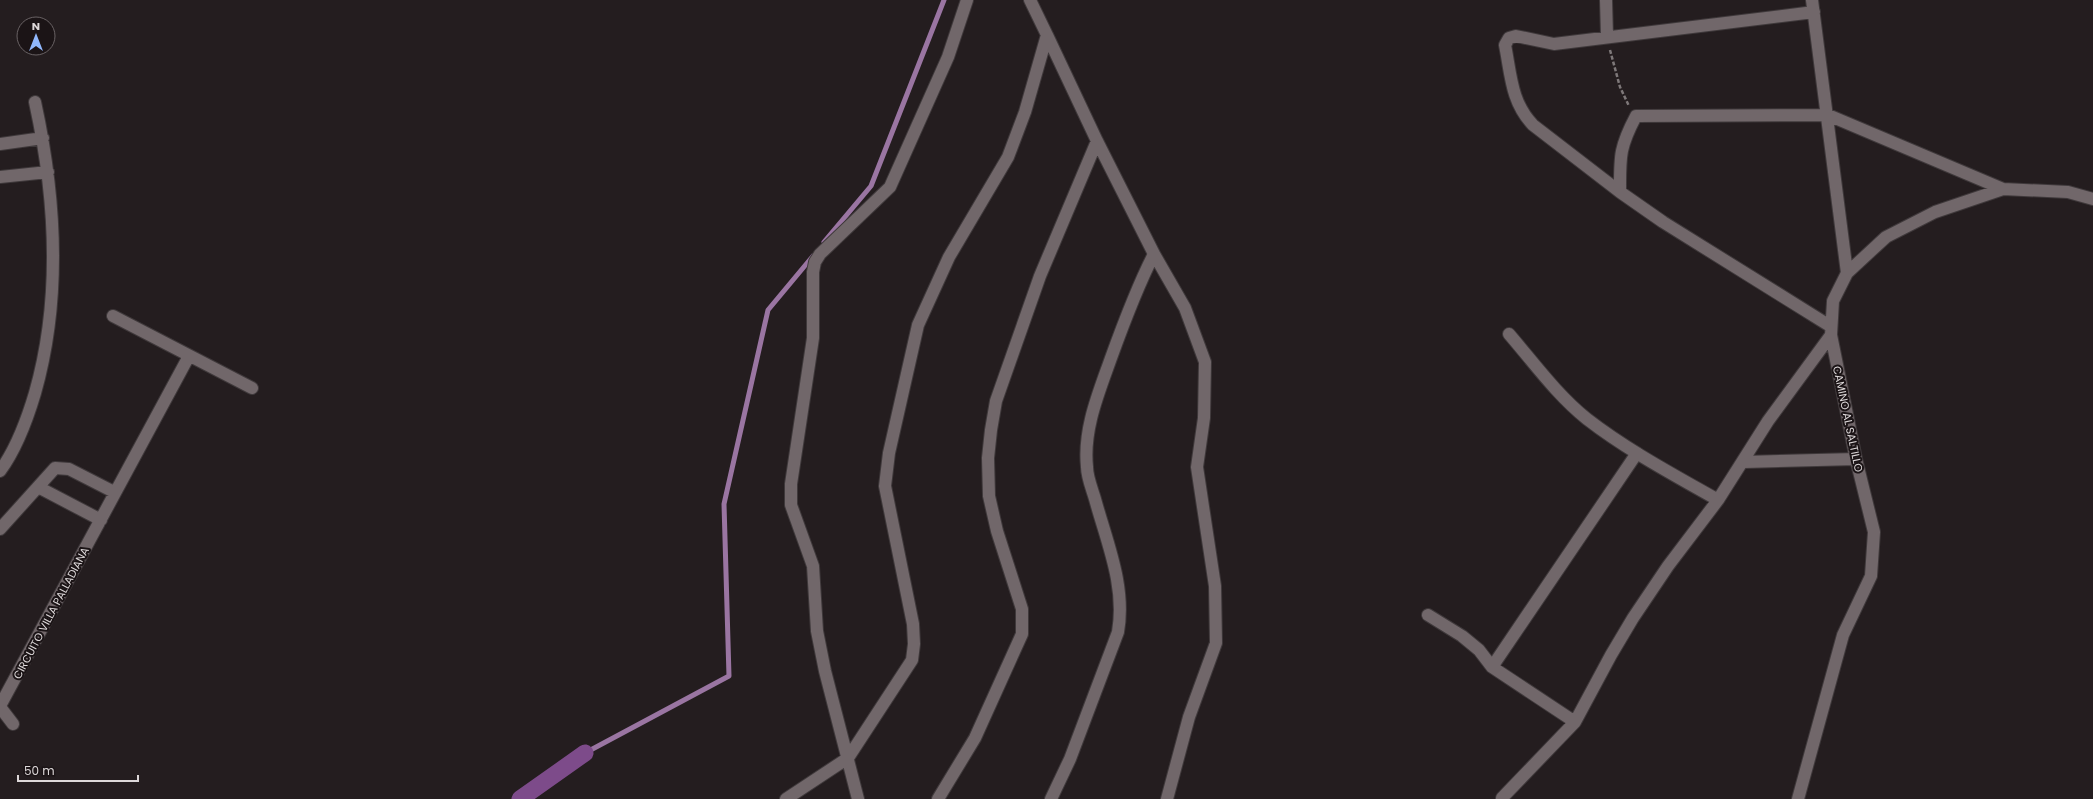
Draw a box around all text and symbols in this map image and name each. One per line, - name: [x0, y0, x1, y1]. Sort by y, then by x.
- north arrow: [16, 16, 56, 56]
- text: N: [32, 18, 40, 34]
- street label: CAMINO AL SALTILLO: [1829, 365, 1867, 474]
- street label: CIRCUITO VILLA PALLADIANA: [9, 543, 93, 682]
- scale bar: [18, 757, 138, 783]
- text: 50 m: [24, 762, 55, 779]

